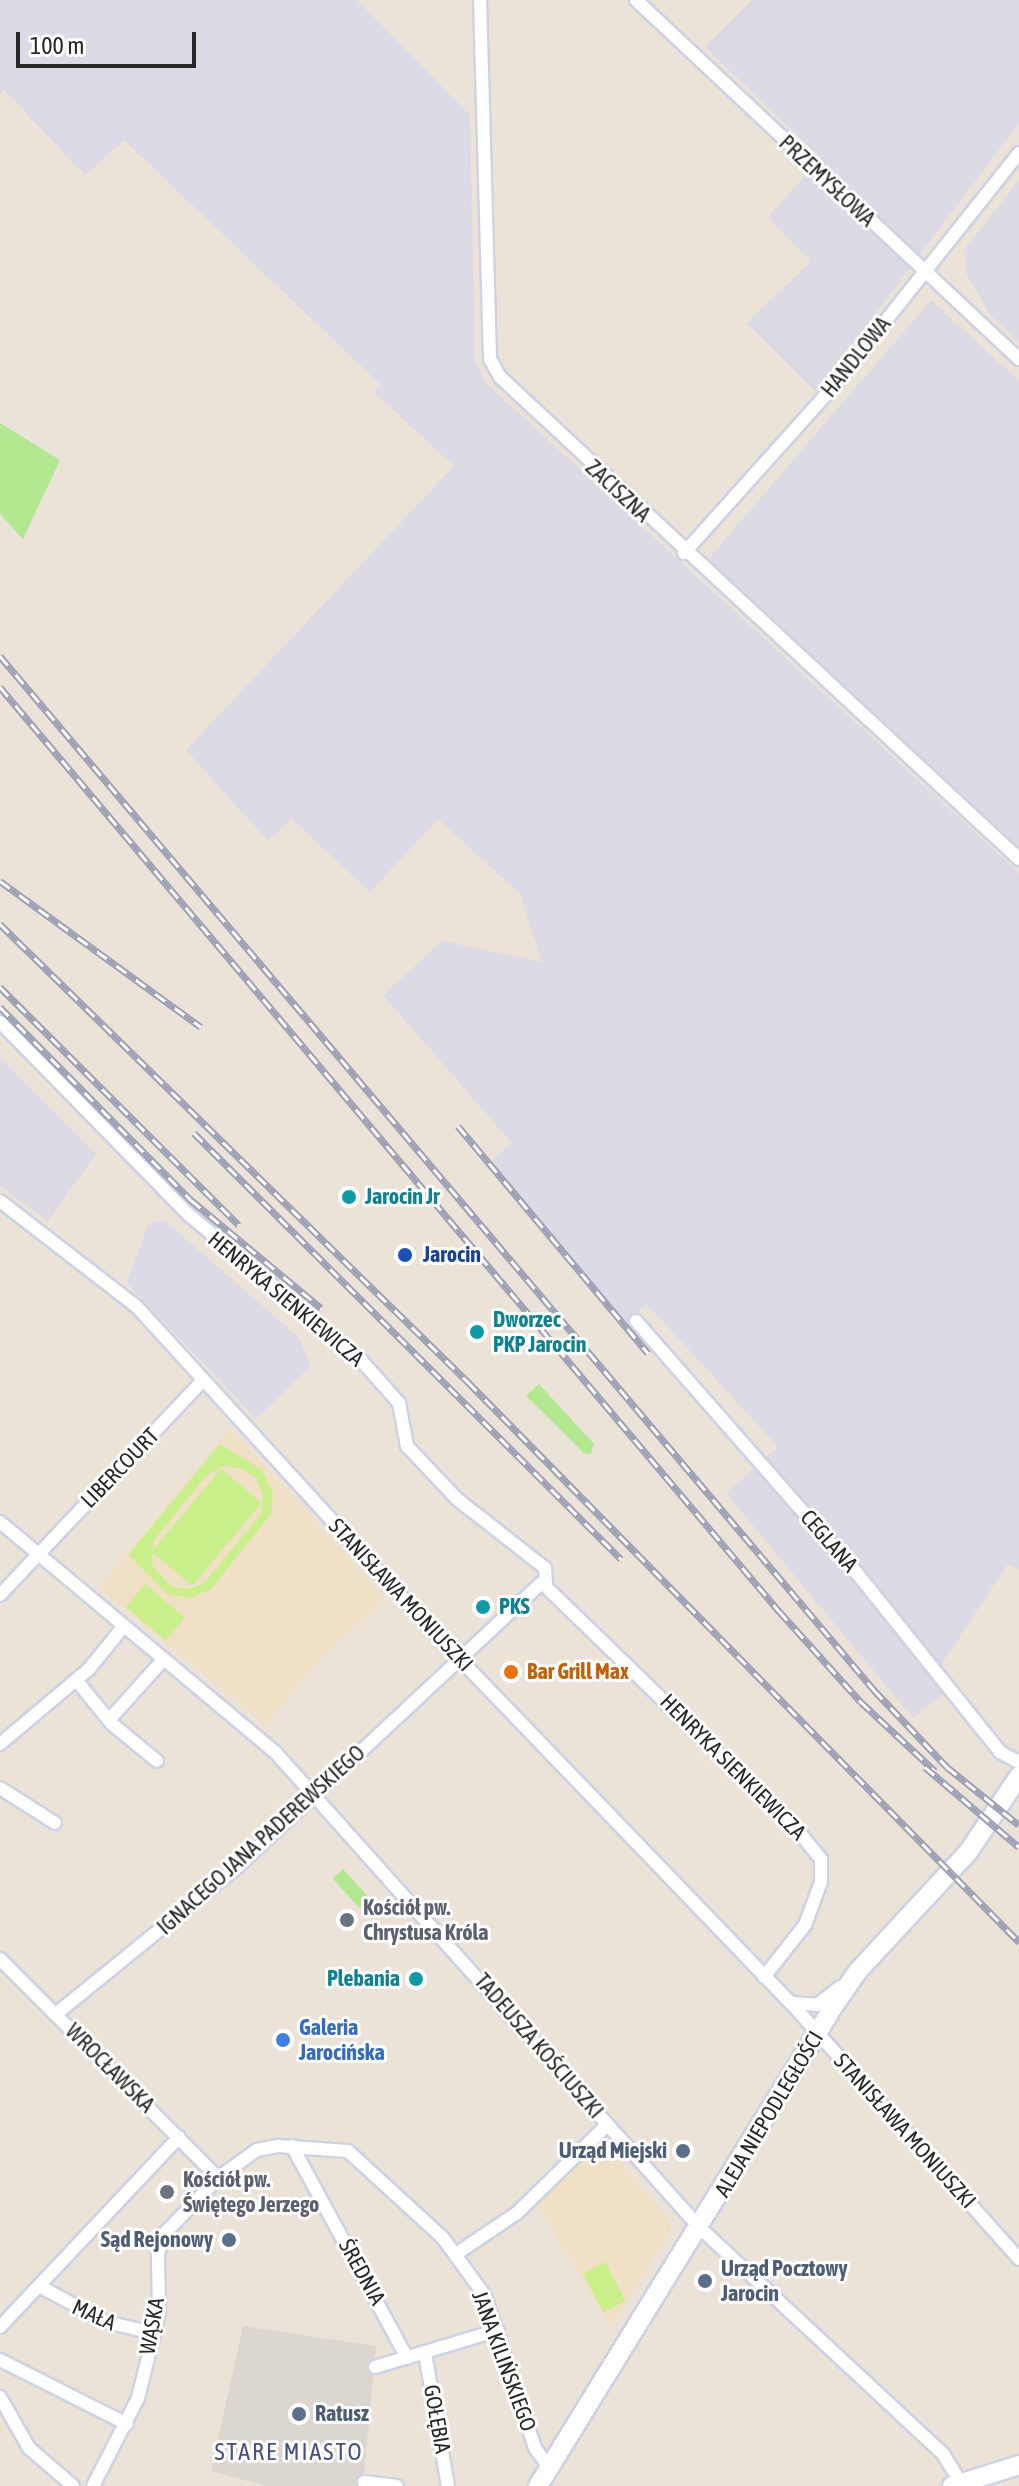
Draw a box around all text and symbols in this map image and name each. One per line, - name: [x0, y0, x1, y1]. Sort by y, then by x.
- scale bar: [20, 16, 200, 66]
- text: 100 m: [30, 32, 84, 59]
- street label: PRZEMYSŁOWA: [773, 130, 881, 232]
- street label: HANDLOWA: [816, 311, 896, 403]
- street label: ZACISZNA: [580, 454, 656, 528]
- place label: Jarocin Jr: [365, 1184, 440, 1210]
- marker: Jarocin Jr: [340, 1188, 358, 1206]
- street label: HENRYKA SIENKIEWICZA: [203, 1226, 369, 1372]
- place label: Jarocin: [423, 1242, 481, 1268]
- marker: Jarocin: [394, 1244, 416, 1266]
- place label: Dworzec PKP Jarocin: [493, 1306, 586, 1358]
- marker: Dworzec PKP Jarocin: [468, 1323, 486, 1341]
- street label: LIBERCOURT: [76, 1423, 164, 1513]
- street label: CEGLANA: [795, 1504, 863, 1578]
- street label: STANISŁAWA MONIUSZKI: [323, 1513, 479, 1677]
- place label: PKS: [499, 1594, 530, 1620]
- marker: PKS: [474, 1598, 492, 1616]
- place label: Bar Grill Max: [527, 1659, 629, 1685]
- marker: Bar Grill Max: [502, 1663, 520, 1681]
- street label: HENRYKA SIENKIEWICZA: [655, 1689, 811, 1845]
- street label: IGNACEGO JANA PADEREWSKIEGO: [152, 1740, 370, 1940]
- place label: Kościół pw. Chrystusa Króla: [363, 1894, 489, 1946]
- marker: Kościół pw. Chrystusa Króla: [338, 1911, 356, 1929]
- place label: Plebania: [327, 1966, 400, 1992]
- street label: TADEUSZA KOŚCIUSZKI: [469, 1968, 609, 2124]
- marker: Plebania: [407, 1970, 425, 1988]
- place label: Galeria Jarocińska: [299, 2014, 385, 2066]
- street label: WROCŁAWSKA: [60, 2018, 160, 2118]
- street label: ALEJA NIEPODLEGŁOŚCI: [709, 2026, 829, 2202]
- marker: Galeria Jarocińska: [274, 2031, 292, 2049]
- street label: STANISŁAWA MONIUSZKI: [828, 2048, 982, 2214]
- place label: Urząd Miejski: [559, 2138, 667, 2164]
- marker: Urząd Miejski: [674, 2142, 692, 2160]
- place label: Kościół pw. Świętego Jerzego: [183, 2166, 319, 2218]
- marker: Kościół pw. Świętego Jerzego: [158, 2183, 176, 2201]
- place label: Sąd Rejonowy: [101, 2227, 213, 2253]
- marker: Sąd Rejonowy: [220, 2231, 238, 2249]
- street label: ŚREDNIA: [333, 2234, 391, 2310]
- place label: Urząd Pocztowy Jarocin: [721, 2255, 847, 2306]
- marker: Urząd Pocztowy Jarocin: [696, 2272, 714, 2290]
- street label: JANA KILIŃSKIEGO: [466, 2287, 542, 2435]
- street label: MAŁA: [68, 2294, 120, 2336]
- street label: WĄSKA: [134, 2296, 170, 2356]
- street label: GOŁĘBIA: [418, 2383, 456, 2455]
- place label: Ratusz: [315, 2401, 369, 2427]
- marker: Ratusz: [290, 2405, 308, 2423]
- district label: STARE MIASTO: [214, 2438, 364, 2466]

